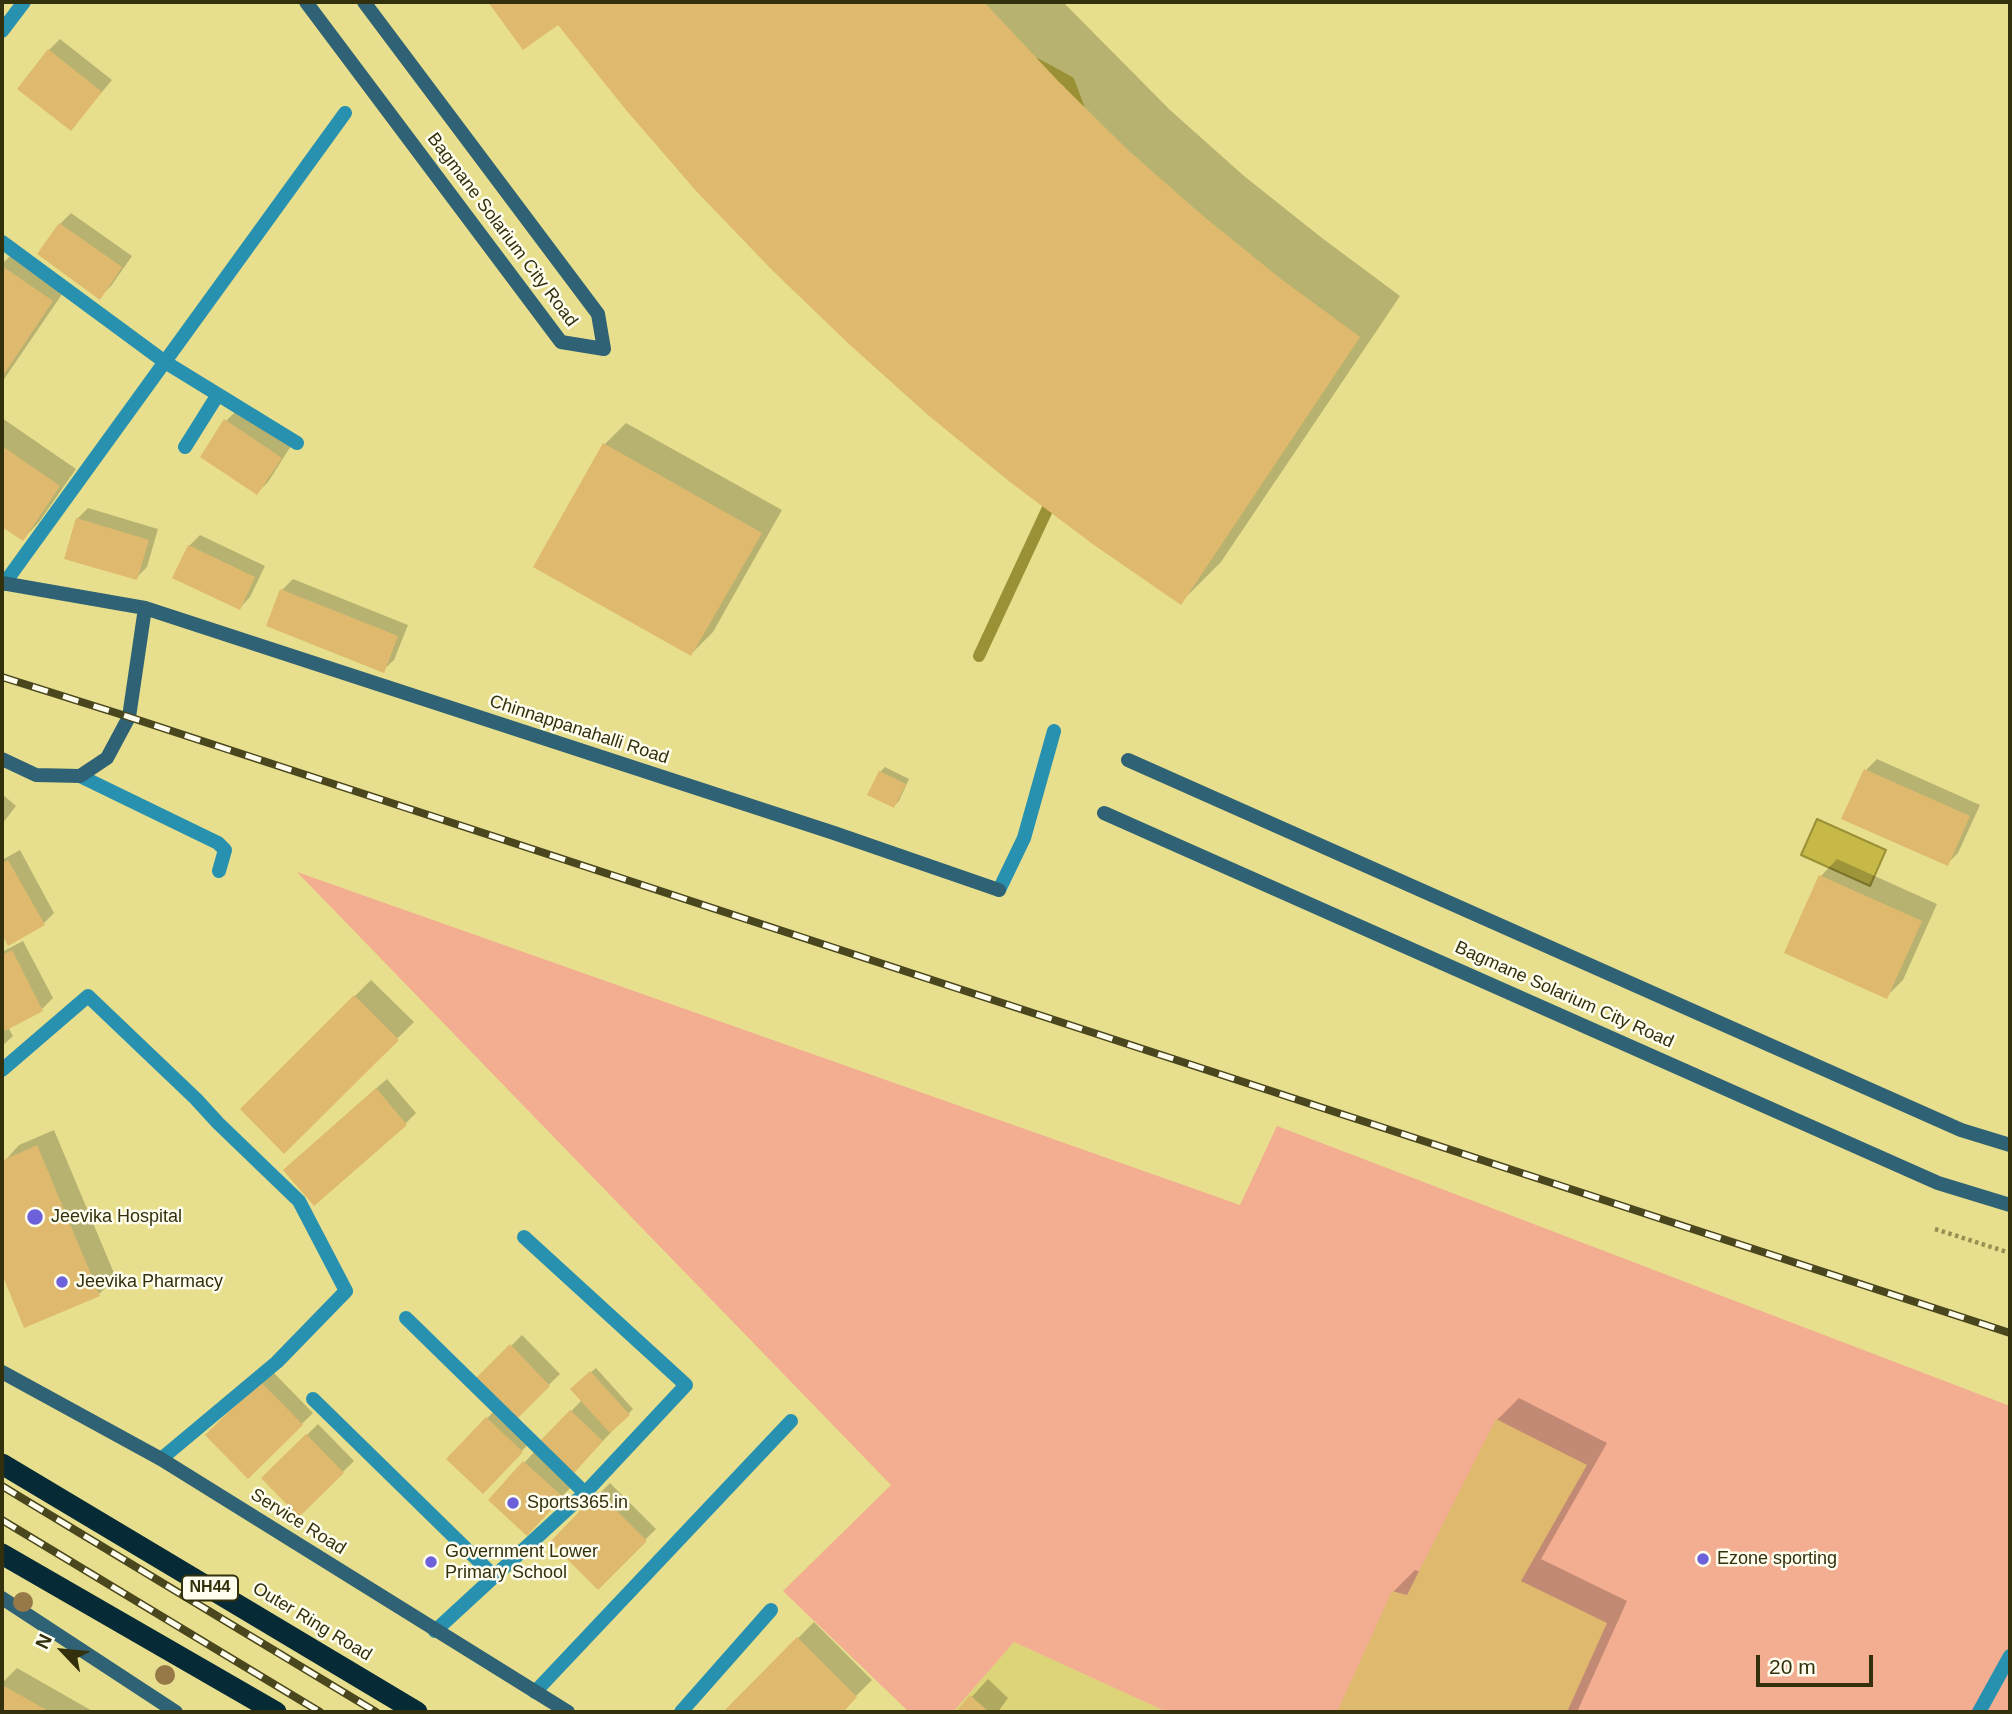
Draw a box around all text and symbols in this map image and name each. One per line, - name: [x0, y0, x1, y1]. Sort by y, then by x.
- street label: Bagmane Solarium City Road: [422, 129, 582, 331]
- street label: Chinnappanahalli Road: [487, 691, 671, 769]
- street label: Bagmane Solarium City Road: [1451, 937, 1677, 1053]
- place label: Jeevika Hospital: [51, 1206, 182, 1228]
- marker: Jeevika Hospital: [25, 1207, 45, 1227]
- place label: Jeevika Pharmacy: [76, 1271, 223, 1293]
- marker: Jeevika Pharmacy: [54, 1274, 70, 1290]
- street label: Service Road: [246, 1484, 350, 1560]
- place label: Sports365.in: [527, 1492, 628, 1514]
- marker: Sports365.in: [505, 1495, 521, 1511]
- place label: Government Lower Primary School: [445, 1541, 598, 1584]
- place label: Ezone sporting: [1717, 1548, 1837, 1570]
- marker: Ezone sporting: [1695, 1551, 1711, 1567]
- marker: Government Lower Primary School: [423, 1554, 439, 1570]
- road number: NH44: [182, 1576, 238, 1600]
- street label: Outer Ring Road: [249, 1578, 375, 1666]
- north arrow: [28, 1616, 98, 1686]
- text: N: [31, 1631, 56, 1652]
- scale bar: [1760, 1640, 1877, 1684]
- text: 20 m: [1769, 1655, 1816, 1678]

